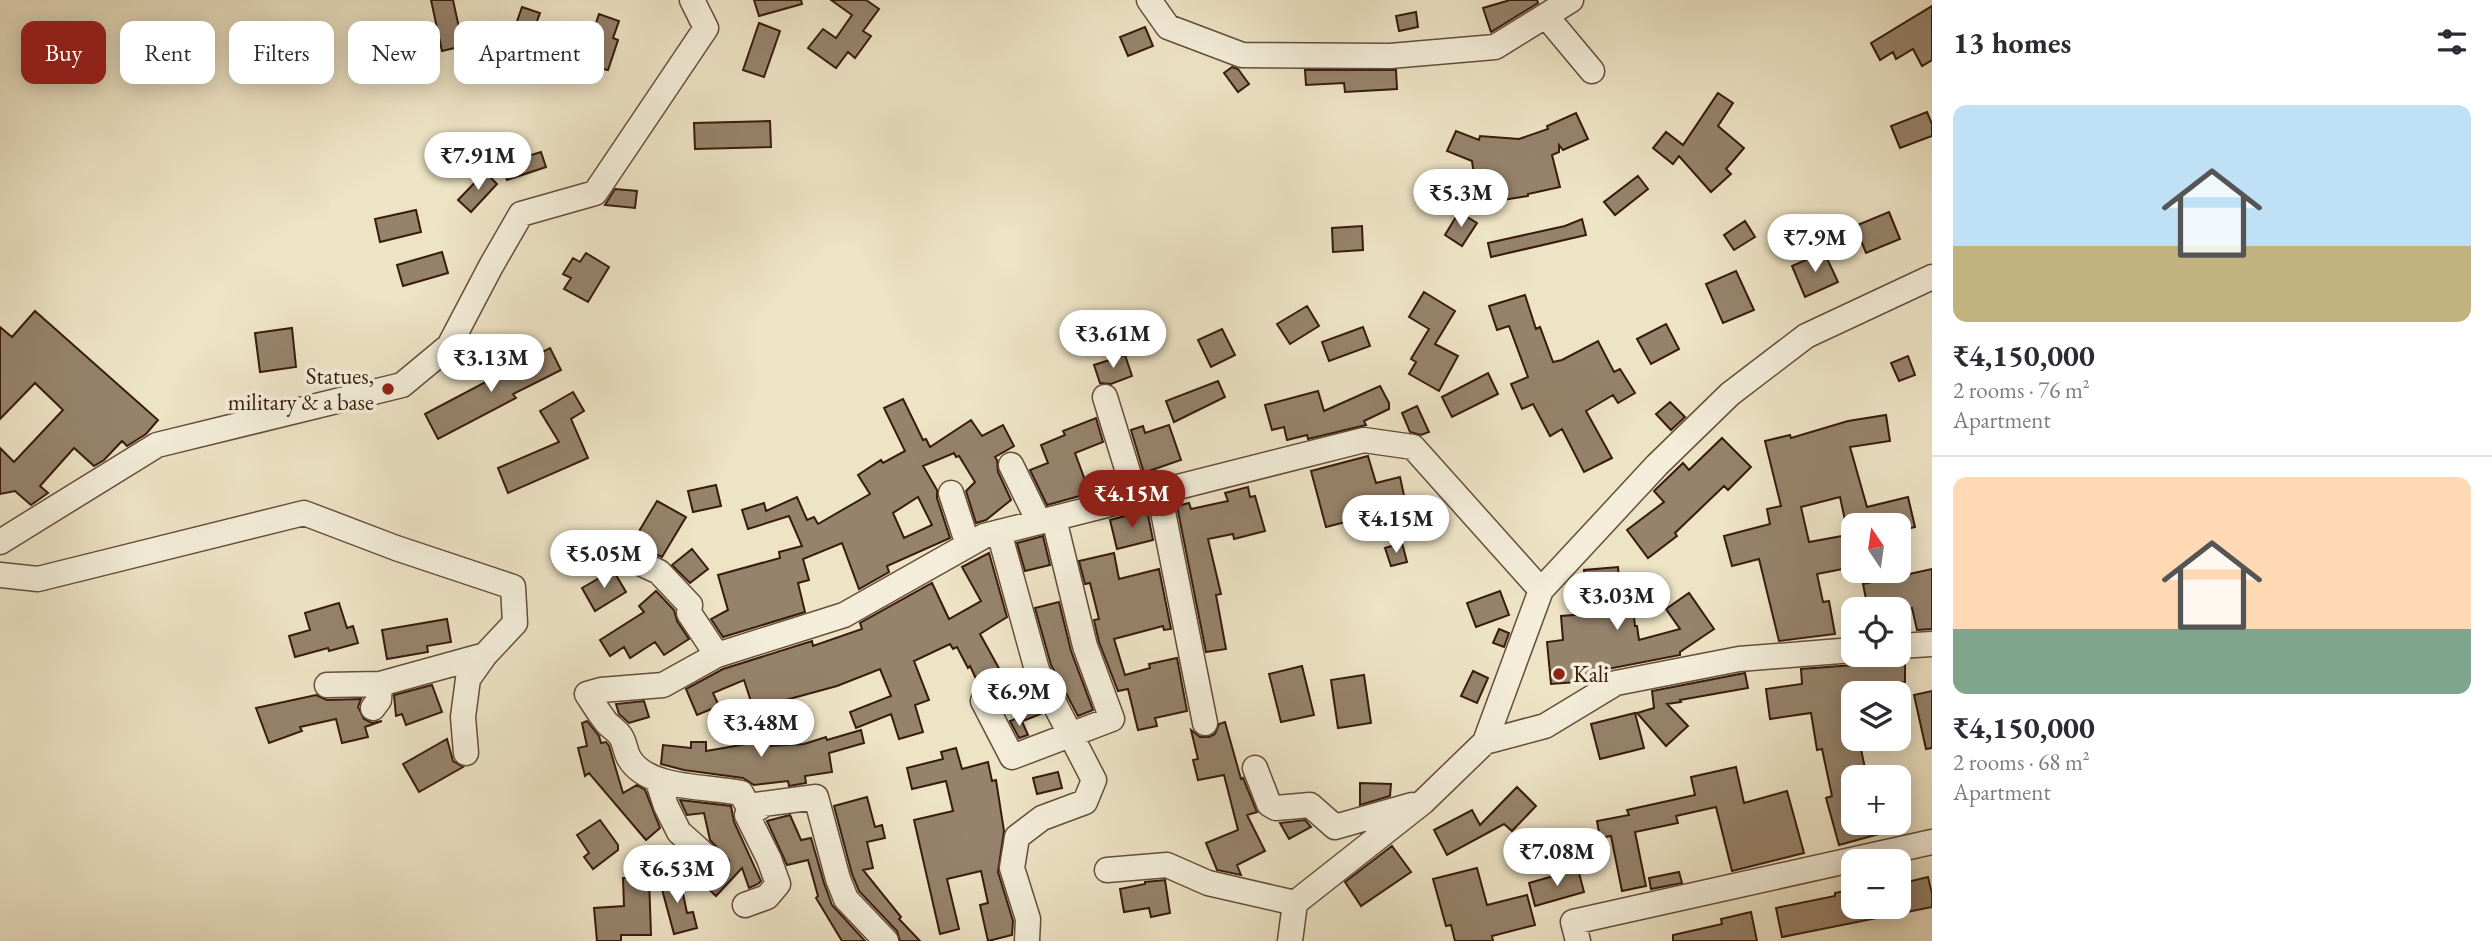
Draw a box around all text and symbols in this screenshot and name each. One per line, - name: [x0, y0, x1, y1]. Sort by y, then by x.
- chip: Buy: [21, 21, 106, 84]
- chip: Rent: [120, 21, 215, 84]
- chip: Filters: [229, 21, 334, 84]
- chip: New: [348, 21, 440, 84]
- chip: Apartment: [454, 21, 604, 84]
- text: 13 homes: [1953, 23, 2071, 62]
- icon: filters: [2433, 23, 2471, 61]
- pin: ₹7.91M: [421, 132, 535, 192]
- text: ₹7.91M: [440, 140, 516, 170]
- icon: home: [2149, 150, 2275, 276]
- pin: ₹5.3M: [1412, 170, 1510, 229]
- text: ₹5.3M: [1429, 177, 1493, 207]
- pin: ₹7.9M: [1766, 215, 1864, 274]
- text: ₹7.9M: [1783, 222, 1847, 252]
- pin: ₹3.61M: [1056, 310, 1170, 370]
- text: ₹3.61M: [1075, 318, 1151, 348]
- pin: ₹3.13M: [434, 334, 548, 394]
- text: ₹4,150,000: [1953, 336, 2095, 375]
- text: ₹3.13M: [453, 342, 529, 372]
- place label: Statues, military & a base: [228, 361, 374, 417]
- text: 2 rooms · 76 m²: [1953, 375, 2090, 405]
- marker: Statues, military & a base: [380, 381, 396, 397]
- text: Apartment: [1953, 405, 2051, 435]
- pin: ₹4.15M: [1075, 470, 1189, 530]
- text: ₹4.15M: [1094, 478, 1170, 508]
- pin: ₹4.15M: [1339, 496, 1453, 555]
- text: ₹4.15M: [1358, 503, 1434, 533]
- north arrow: [1841, 513, 1911, 583]
- map controls: [1841, 513, 1911, 919]
- icon: home: [2149, 522, 2275, 648]
- pin: ₹5.05M: [547, 530, 661, 590]
- text: ₹5.05M: [566, 538, 642, 568]
- pin: ₹3.03M: [1560, 572, 1674, 632]
- text: ₹3.03M: [1579, 580, 1655, 610]
- button: locate: [1841, 597, 1911, 667]
- place label: Kali: [1573, 659, 1609, 689]
- marker: Kali: [1551, 666, 1567, 682]
- pin: ₹6.9M: [970, 668, 1068, 728]
- text: ₹6.9M: [987, 676, 1051, 706]
- button: layers: [1841, 681, 1911, 751]
- pin: ₹3.48M: [704, 700, 818, 759]
- text: ₹3.48M: [723, 707, 799, 737]
- text: ₹4,150,000: [1953, 708, 2095, 747]
- text: 2 rooms · 68 m²: [1953, 747, 2090, 777]
- button: +: [1841, 765, 1911, 835]
- text: Apartment: [1953, 777, 2051, 807]
- pin: ₹7.08M: [1500, 828, 1614, 888]
- text: ₹7.08M: [1519, 836, 1595, 866]
- pin: ₹6.53M: [620, 846, 734, 905]
- button: −: [1841, 849, 1911, 919]
- text: ₹6.53M: [639, 853, 715, 883]

